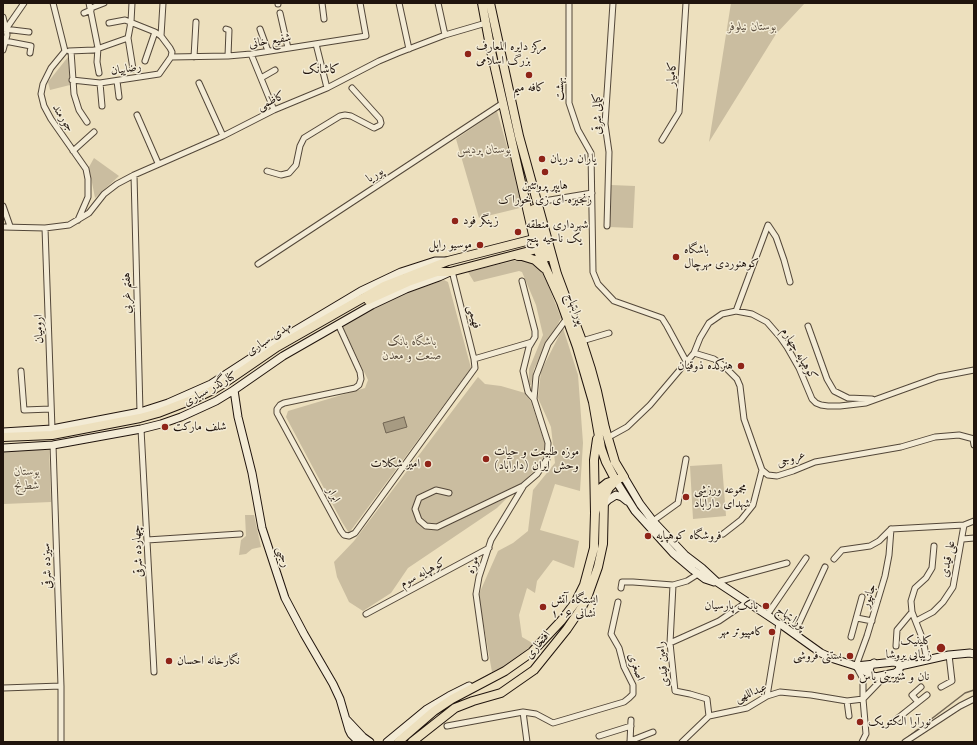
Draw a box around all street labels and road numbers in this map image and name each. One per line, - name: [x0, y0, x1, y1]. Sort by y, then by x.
- street label: شفیع خانی: [248, 31, 292, 51]
- street label: رضاییان: [110, 59, 142, 79]
- street label: کامیار: [664, 61, 680, 87]
- street label: بهشت: [553, 77, 567, 101]
- street label: کاظمی: [255, 88, 287, 114]
- street label: کمالی شرقی: [591, 94, 605, 134]
- street label: جورمند: [49, 101, 77, 135]
- street label: پوریا: [364, 164, 386, 186]
- street label: هفتم غربی: [119, 272, 135, 314]
- street label: پورابتهاج: [562, 291, 588, 327]
- street label: فهیمی: [464, 304, 484, 330]
- street label: ارومیان: [31, 314, 47, 344]
- street label: مهدی سباری: [244, 319, 294, 359]
- street label: کوهپایه چهارم: [778, 325, 820, 383]
- street label: کنارگذر سباری: [181, 369, 239, 409]
- street label: عروجی: [775, 447, 807, 471]
- street label: ابرار: [323, 485, 343, 505]
- street label: چهارده شرقی: [129, 524, 147, 578]
- street label: علی قیدی: [937, 539, 959, 579]
- street label: سیزده شرقی: [39, 543, 55, 589]
- street label: رجبی: [273, 545, 293, 569]
- street label: موزه: [463, 554, 483, 576]
- street label: کوهپایه سوم: [398, 555, 448, 591]
- street label: جانپور: [859, 582, 879, 610]
- street label: پورابتهاج: [773, 603, 809, 633]
- street label: افتخاری: [522, 628, 554, 662]
- street label: رامین قیدی: [653, 640, 673, 688]
- street label: اصغری: [624, 651, 648, 683]
- street label: عبداللهی: [733, 680, 769, 706]

